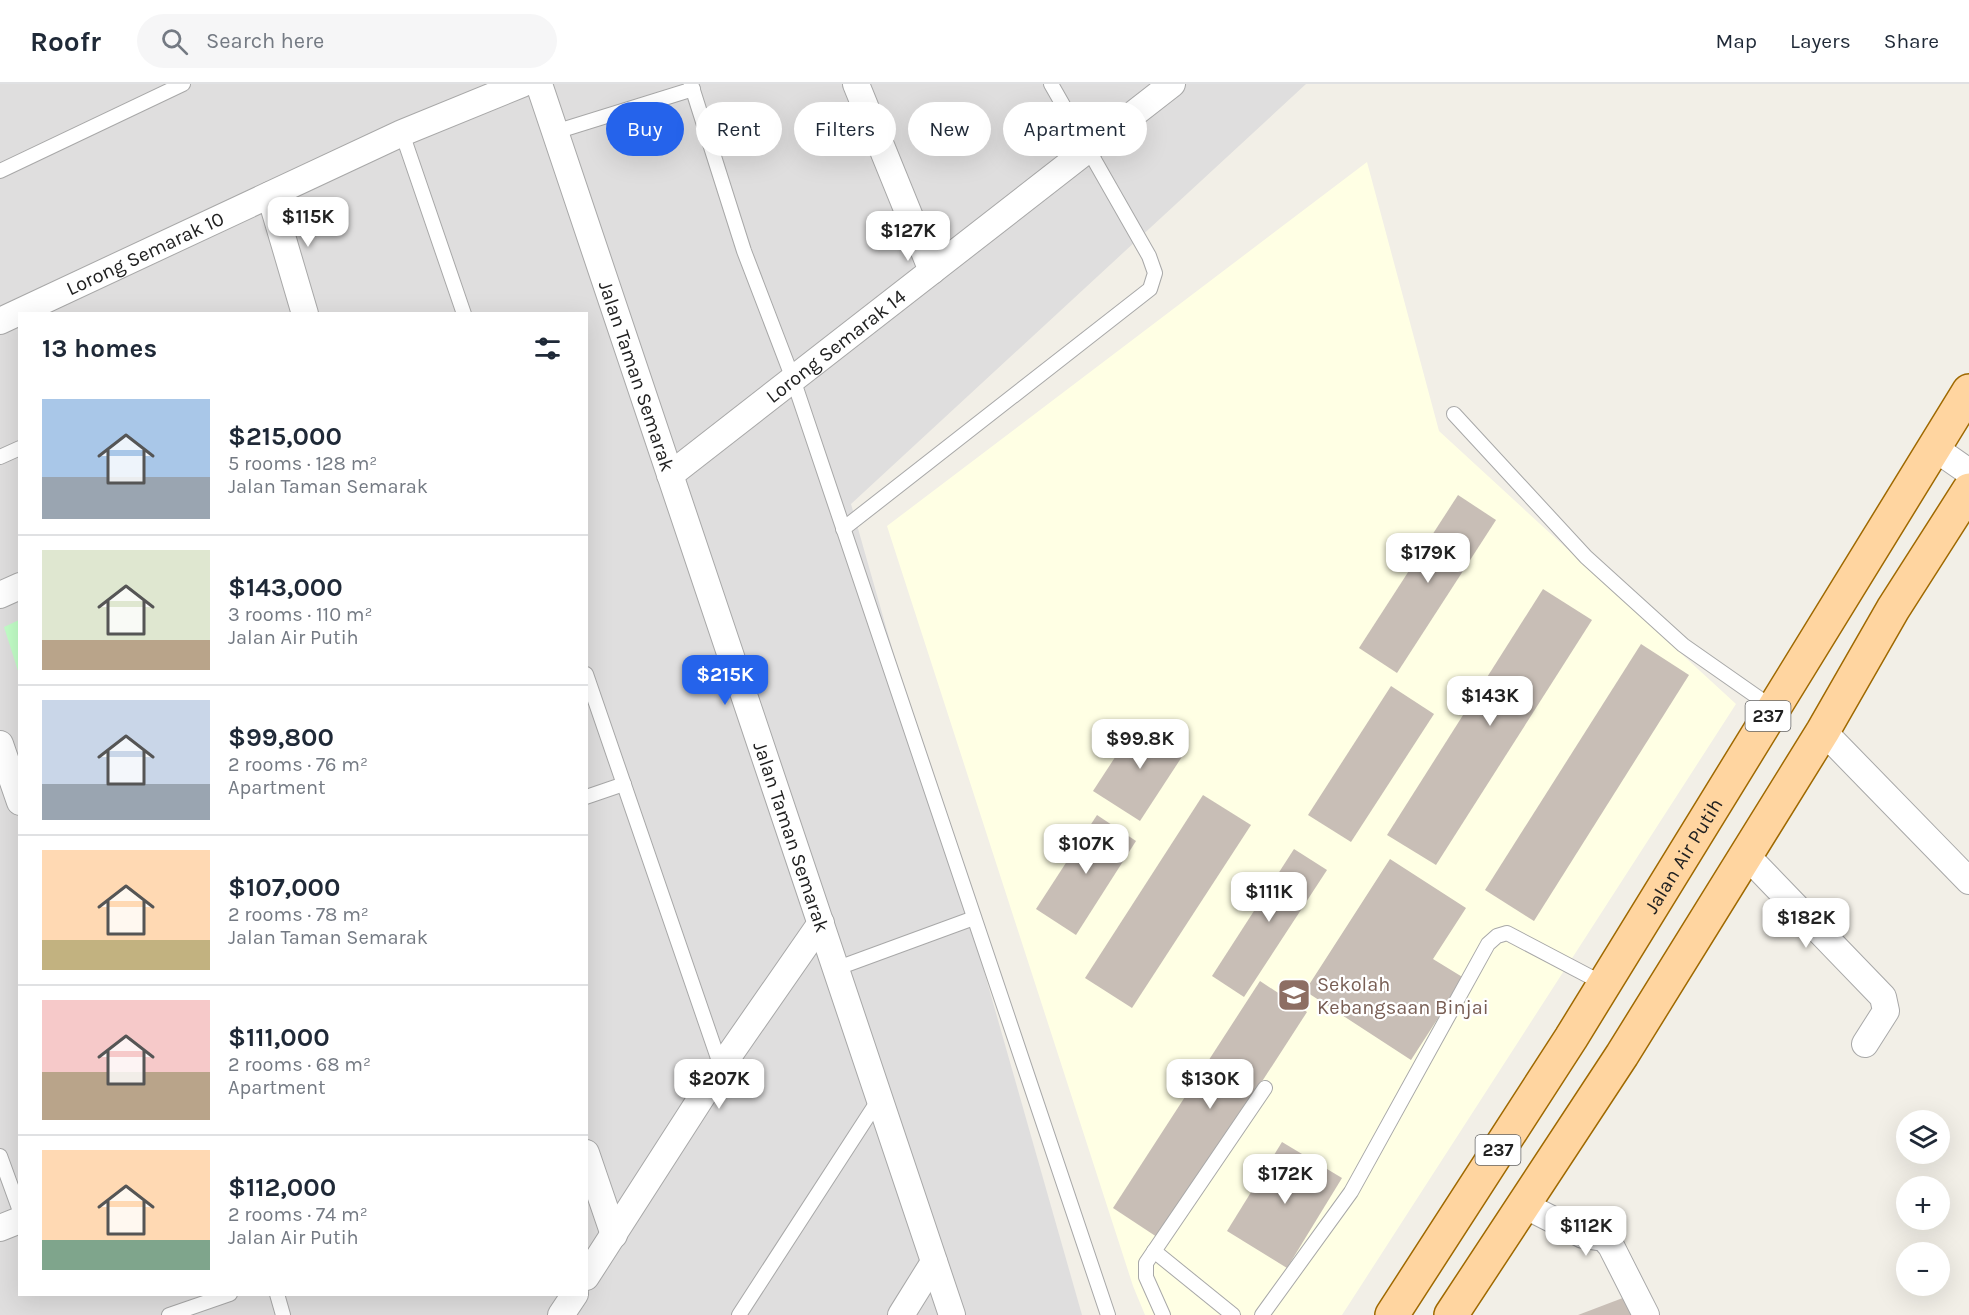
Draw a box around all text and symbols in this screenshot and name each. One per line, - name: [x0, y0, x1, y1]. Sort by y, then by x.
- search box: [137, 14, 557, 68]
- text: Roofr: [30, 25, 101, 58]
- icon: search: [158, 25, 191, 58]
- text: Search here: [206, 28, 324, 54]
- text: Map: [1715, 29, 1757, 53]
- text: Layers: [1790, 29, 1851, 53]
- text: Share: [1884, 29, 1939, 53]
- chip: Buy: [606, 102, 684, 156]
- chip: Rent: [696, 102, 782, 156]
- chip: Filters: [794, 102, 896, 156]
- chip: New: [908, 102, 991, 156]
- chip: Apartment: [1003, 102, 1147, 156]
- pin: $115K: [266, 197, 350, 248]
- text: $115K: [282, 205, 334, 228]
- street label: Lorong Semarak 10: [63, 207, 228, 300]
- pin: $127K: [866, 211, 950, 262]
- text: $127K: [880, 219, 936, 242]
- street label: Jalan Taman Semarak: [594, 278, 679, 475]
- street label: Lorong Semarak 14: [762, 285, 910, 408]
- icon: filters: [531, 332, 564, 365]
- text: 13 homes: [42, 333, 157, 364]
- text: $215,000: [228, 421, 342, 452]
- icon: home: [90, 423, 162, 495]
- text: 5 rooms · 128 m²: [228, 452, 377, 475]
- text: Jalan Taman Semarak: [228, 475, 428, 498]
- pin: $179K: [1386, 533, 1470, 584]
- text: $179K: [1400, 541, 1456, 564]
- text: $143,000: [228, 572, 343, 603]
- icon: home: [90, 574, 162, 646]
- text: 3 rooms · 110 m²: [228, 603, 373, 626]
- text: Jalan Air Putih: [228, 626, 359, 649]
- pin: $215K: [683, 655, 767, 706]
- text: $215K: [696, 663, 754, 686]
- pin: $143K: [1448, 676, 1532, 727]
- text: $143K: [1461, 684, 1519, 707]
- road number: 237: [1746, 701, 1790, 731]
- pin: $99.8K: [1091, 719, 1189, 770]
- text: $99,800: [228, 722, 334, 753]
- icon: home: [90, 724, 162, 796]
- text: $99.8K: [1106, 727, 1174, 750]
- street label: Jalan Taman Semarak: [748, 738, 834, 935]
- text: 2 rooms · 76 m²: [228, 753, 368, 776]
- text: Apartment: [228, 776, 326, 799]
- street label: Jalan Air Putih: [1640, 794, 1728, 918]
- pin: $107K: [1044, 824, 1128, 875]
- text: $107K: [1058, 832, 1114, 855]
- text: $107,000: [228, 872, 340, 903]
- pin: $111K: [1227, 872, 1311, 923]
- icon: home: [90, 874, 162, 946]
- text: $111K: [1245, 880, 1293, 903]
- pin: $182K: [1764, 898, 1848, 949]
- text: 2 rooms · 78 m²: [228, 903, 369, 926]
- text: $182K: [1776, 906, 1836, 929]
- text: Jalan Taman Semarak: [228, 926, 428, 949]
- place label: Sekolah Kebangsaan Binjai: [1317, 973, 1489, 1019]
- school or university icon: Sekolah Kebangsaan Binjai: [1276, 977, 1312, 1013]
- text: $111,000: [228, 1022, 330, 1053]
- icon: home: [90, 1024, 162, 1096]
- text: 2 rooms · 68 m²: [228, 1053, 371, 1076]
- pin: $207K: [677, 1059, 761, 1110]
- pin: $130K: [1168, 1059, 1252, 1110]
- text: $207K: [688, 1067, 750, 1090]
- text: $130K: [1180, 1067, 1240, 1090]
- text: Apartment: [228, 1076, 326, 1099]
- map controls: [1896, 1110, 1950, 1296]
- button: layers: [1896, 1110, 1950, 1164]
- road number: 237: [1476, 1135, 1520, 1165]
- pin: $172K: [1243, 1154, 1327, 1205]
- text: $172K: [1257, 1162, 1313, 1185]
- text: $112,000: [228, 1172, 336, 1203]
- icon: home: [90, 1174, 162, 1246]
- button: +: [1896, 1176, 1950, 1230]
- text: 2 rooms · 74 m²: [228, 1203, 368, 1226]
- pin: $112K: [1544, 1206, 1628, 1257]
- text: $112K: [1559, 1214, 1613, 1237]
- text: Jalan Air Putih: [228, 1226, 359, 1249]
- button: −: [1896, 1242, 1950, 1296]

